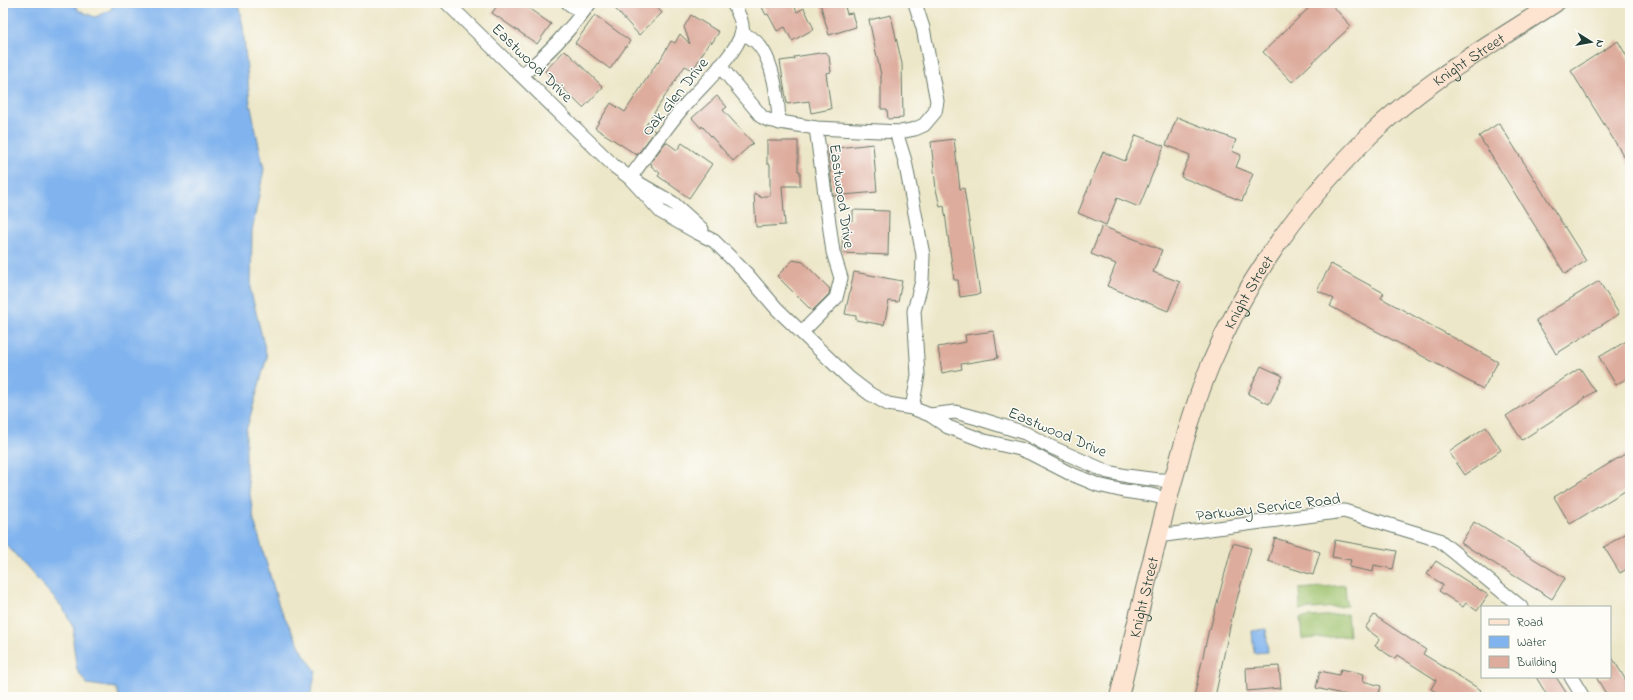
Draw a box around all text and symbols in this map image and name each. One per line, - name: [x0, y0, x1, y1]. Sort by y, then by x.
- street label: Eastwood Drive: [485, 18, 578, 109]
- north arrow: [1571, 22, 1611, 62]
- street label: Knight Street: [1428, 27, 1511, 93]
- text: N: [1591, 39, 1608, 49]
- street label: Oak Glen Drive: [636, 52, 715, 142]
- street label: Eastwood Drive: [822, 143, 860, 251]
- street label: Knight Street: [1219, 250, 1281, 334]
- street label: Eastwood Drive: [1004, 401, 1111, 465]
- street label: Parkway Service Road: [1195, 487, 1342, 529]
- street label: Knight Street: [1124, 554, 1167, 640]
- legend: [1481, 606, 1611, 678]
- text: Road: [1517, 614, 1543, 632]
- text: Water: [1517, 634, 1546, 652]
- text: Building: [1516, 654, 1556, 673]

